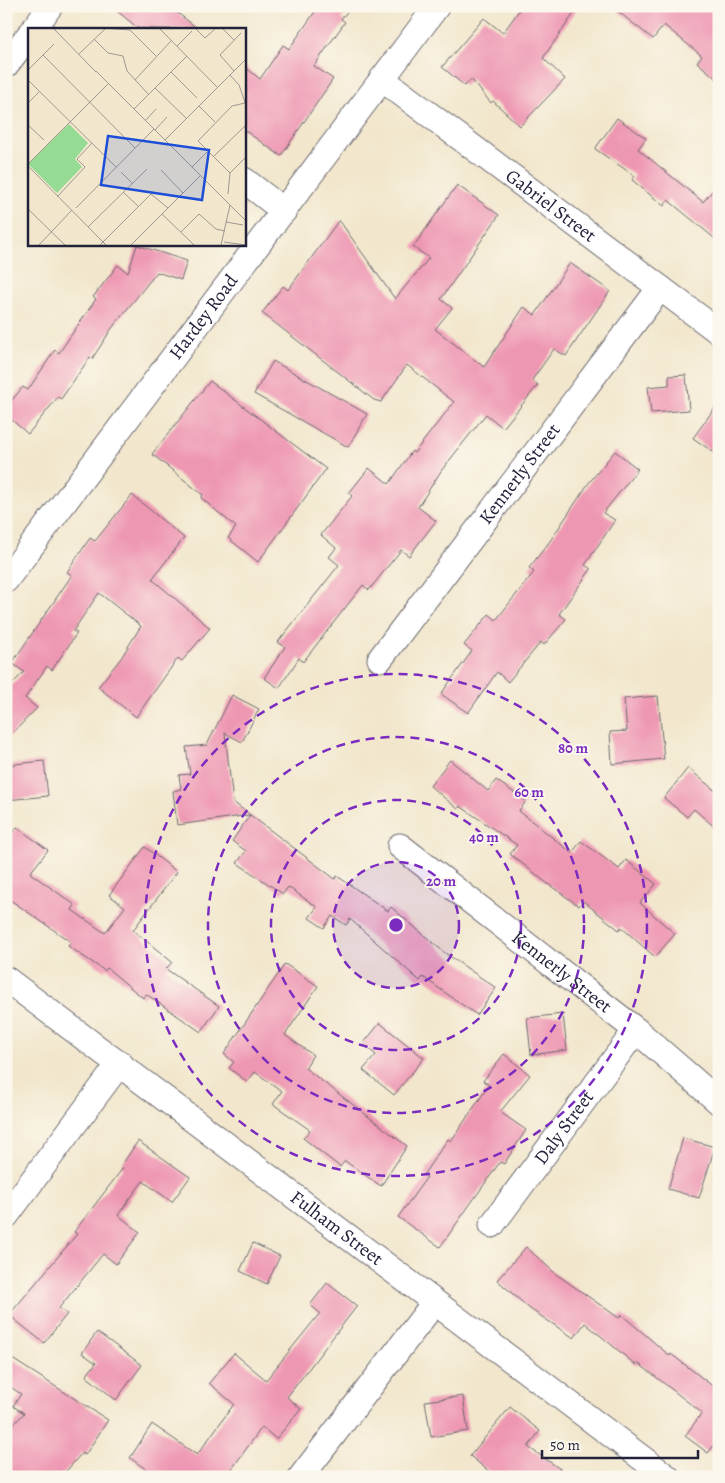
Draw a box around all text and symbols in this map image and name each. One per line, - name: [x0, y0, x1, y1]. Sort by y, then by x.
- inset map: [28, 28, 245, 245]
- street label: Gabriel Street: [500, 163, 601, 248]
- street label: Hardey Road: [163, 268, 245, 365]
- street label: Kennerly Street: [473, 418, 566, 530]
- text: 80 m: [558, 738, 588, 758]
- text: 60 m: [514, 782, 544, 802]
- text: 40 m: [469, 827, 499, 847]
- text: 20 m: [426, 871, 456, 891]
- centre of rings: [387, 916, 405, 934]
- street label: Kennerly Street: [506, 925, 617, 1019]
- street label: Daly Street: [528, 1085, 600, 1170]
- street label: Fulham Street: [285, 1185, 388, 1272]
- scale bar: [542, 1428, 699, 1460]
- text: 50 m: [550, 1435, 580, 1455]

